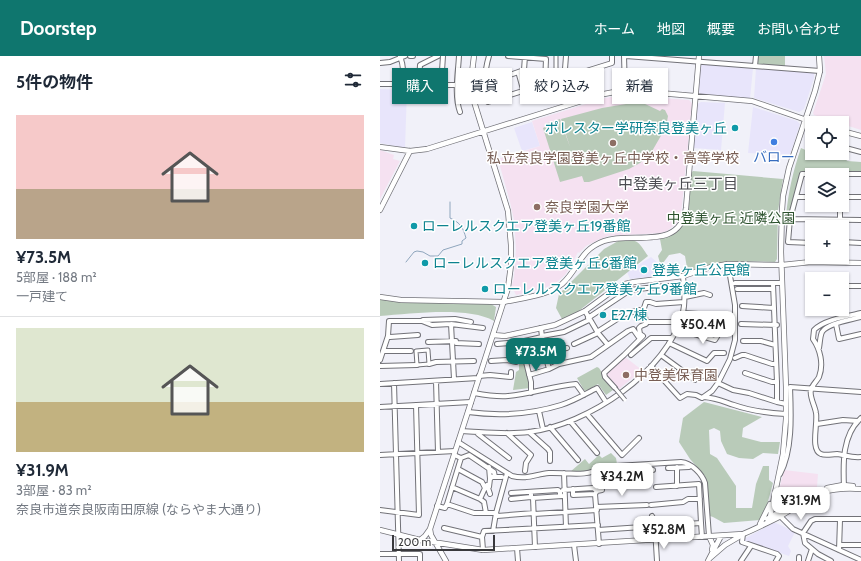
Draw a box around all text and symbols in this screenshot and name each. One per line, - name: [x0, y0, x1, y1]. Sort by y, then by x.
- text: Doorstep: [20, 17, 97, 40]
- text: ホーム: [593, 20, 635, 38]
- text: 地図: [657, 20, 685, 38]
- text: 概要: [707, 20, 735, 38]
- text: お問い合わせ: [757, 20, 841, 38]
- chip: 購入: [392, 68, 448, 104]
- chip: 賃貸: [456, 68, 512, 104]
- chip: 絞り込み: [520, 68, 604, 104]
- chip: 新着: [612, 68, 668, 104]
- icon: filters: [342, 69, 364, 91]
- text: 5件の物件: [16, 72, 93, 92]
- map controls: [805, 116, 849, 316]
- button: locate: [805, 116, 849, 160]
- place label: ポレスター学研奈良登美ヶ丘: [545, 119, 727, 137]
- marker: ポレスター学研奈良登美ヶ丘: [730, 123, 740, 133]
- marker: バロー: [769, 137, 779, 147]
- marker: 私立奈良学園登美ヶ丘中学校・高等学校: [608, 138, 618, 148]
- icon: home: [154, 141, 226, 213]
- place label: バロー: [753, 148, 795, 166]
- place label: 私立奈良学園登美ヶ丘中学校・高等学校: [487, 149, 739, 167]
- button: layers: [805, 168, 849, 212]
- district label: 中登美ヶ丘三丁目: [618, 175, 738, 193]
- place label: 奈良学園大学: [545, 198, 629, 216]
- marker: 奈良学園大学: [532, 202, 542, 212]
- park label: 中登美ヶ丘 近隣公園: [666, 209, 796, 227]
- place label: ローレルスクエア登美ヶ丘19番館: [422, 217, 631, 235]
- button: +: [805, 220, 849, 264]
- marker: ローレルスクエア登美ヶ丘19番館: [409, 221, 419, 231]
- text: ¥73.5M: [16, 247, 71, 267]
- place label: ローレルスクエア登美ヶ丘6番館: [433, 254, 637, 272]
- marker: ローレルスクエア登美ヶ丘6番館: [420, 258, 430, 268]
- place label: 登美ヶ丘公民館: [652, 261, 750, 279]
- marker: 登美ヶ丘公民館: [639, 265, 649, 275]
- text: 5部屋 · 188 m²: [16, 269, 97, 285]
- button: −: [805, 272, 849, 316]
- place label: ローレルスクエア登美ヶ丘9番館: [493, 280, 697, 298]
- marker: ローレルスクエア登美ヶ丘9番館: [480, 284, 490, 294]
- text: 一戸建て: [16, 288, 68, 304]
- place label: E27棟: [611, 306, 647, 324]
- marker: E27棟: [598, 310, 608, 320]
- pin: ¥50.4M: [670, 311, 736, 345]
- text: ¥50.4M: [680, 316, 726, 332]
- pin: ¥73.5M: [503, 338, 569, 372]
- text: ¥73.5M: [515, 343, 557, 359]
- icon: home: [154, 354, 226, 426]
- place label: 中登美保育園: [634, 366, 718, 384]
- marker: 中登美保育園: [621, 370, 631, 380]
- text: ¥31.9M: [16, 460, 69, 480]
- pin: ¥34.2M: [589, 463, 655, 497]
- text: ¥34.2M: [600, 468, 644, 484]
- text: 3部屋 · 83 m²: [16, 482, 92, 498]
- pin: ¥31.9M: [768, 487, 834, 521]
- text: ¥31.9M: [781, 492, 821, 508]
- text: 奈良市道奈良阪南田原線 (ならやま大通り): [16, 501, 261, 517]
- pin: ¥52.8M: [631, 516, 697, 550]
- text: ¥52.8M: [642, 521, 686, 537]
- scale bar: [392, 533, 495, 552]
- text: 200 m: [398, 535, 431, 549]

